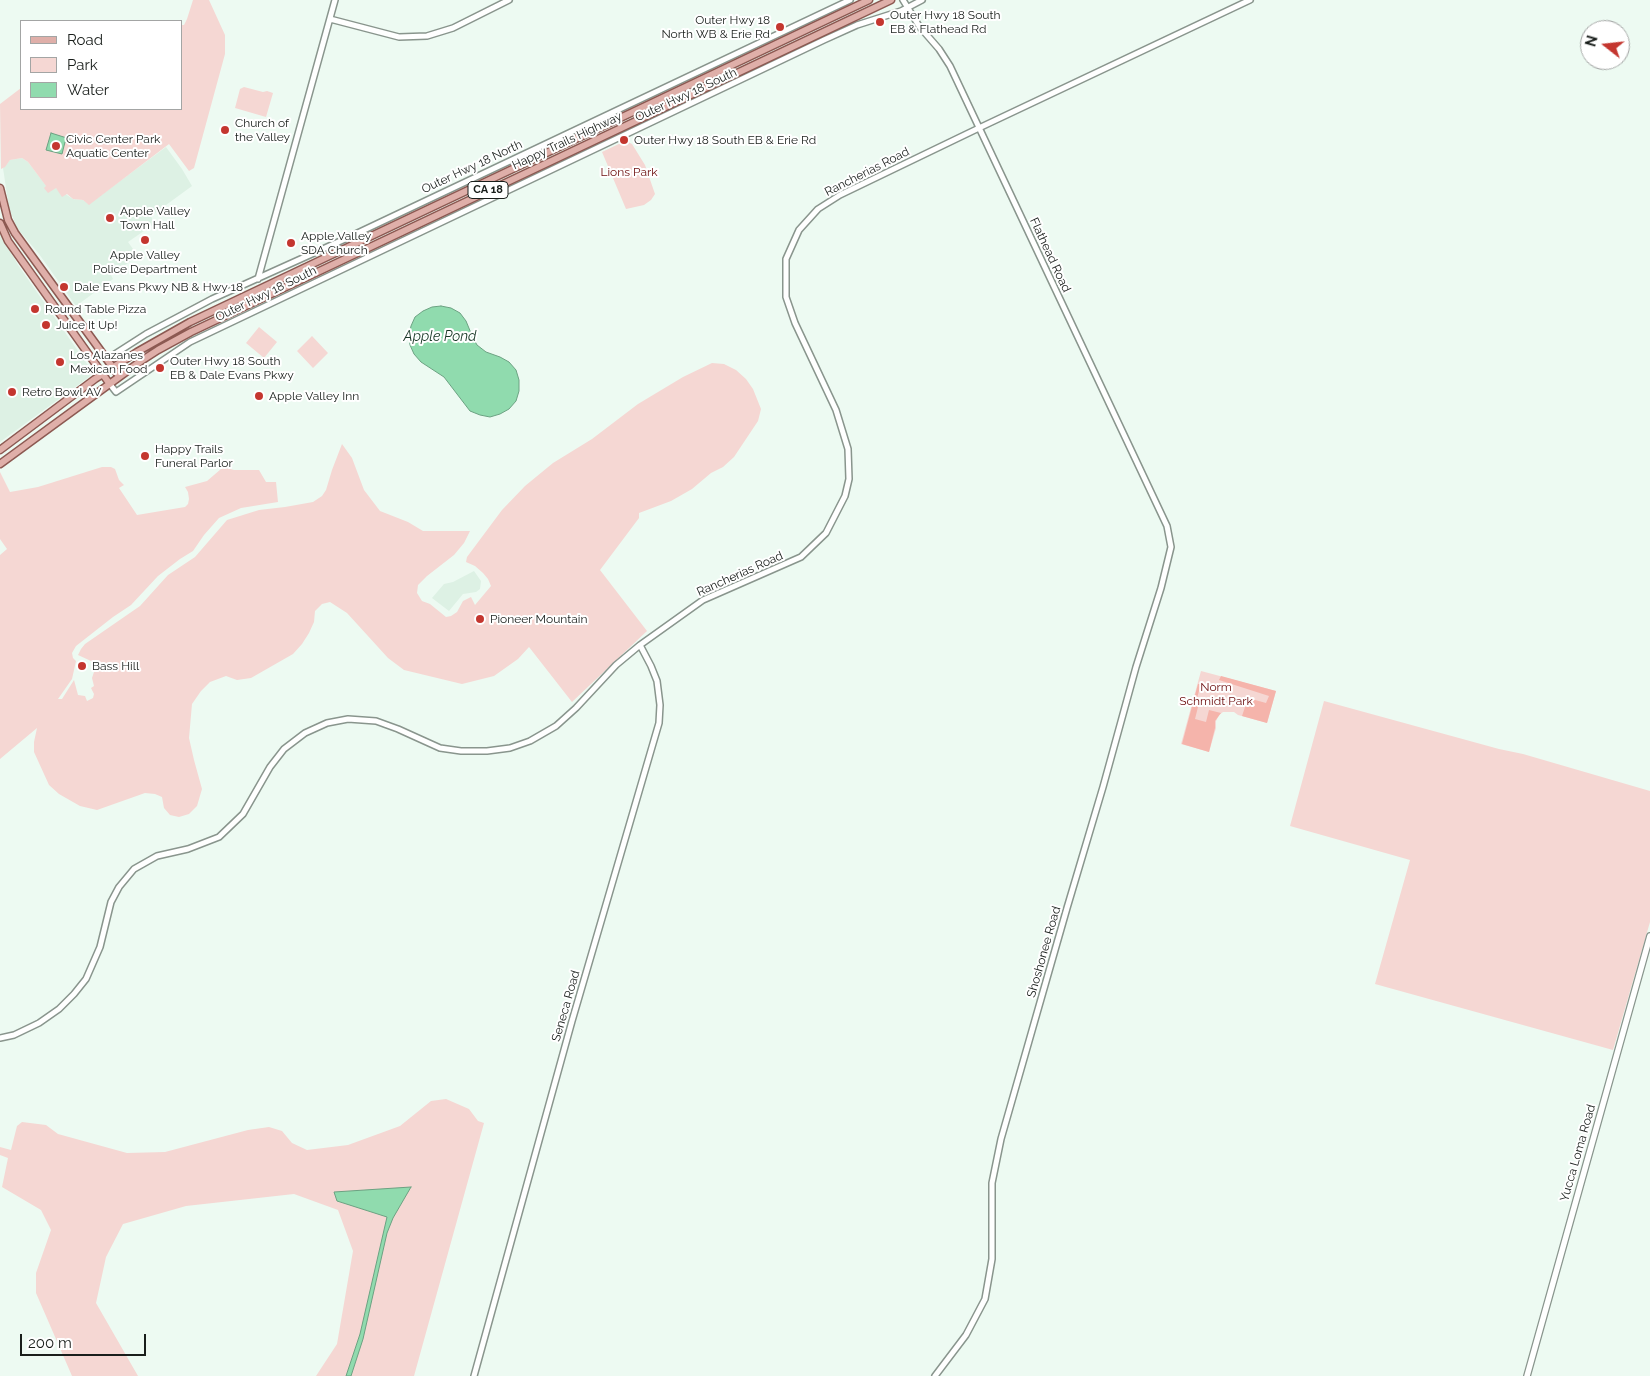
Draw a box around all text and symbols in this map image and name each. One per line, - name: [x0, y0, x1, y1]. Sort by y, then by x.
- place label: Outer Hwy 18 South EB & Flathead Rd: [890, 8, 1000, 36]
- place label: Outer Hwy 18 North WB & Erie Rd: [661, 13, 770, 41]
- marker: Outer Hwy 18 South EB & Flathead Rd: [874, 16, 886, 28]
- legend: [20, 20, 182, 110]
- north arrow: [1580, 20, 1630, 70]
- marker: Outer Hwy 18 North WB & Erie Rd: [774, 21, 786, 33]
- text: Road: [67, 31, 103, 49]
- text: N: [1582, 34, 1601, 48]
- text: Park: [67, 56, 98, 74]
- street label: Outer Hwy 18 South: [633, 65, 739, 125]
- text: Water: [67, 81, 109, 99]
- street label: Happy Trails Highway: [510, 109, 624, 173]
- place label: Church of the Valley: [235, 116, 290, 144]
- marker: Church of the Valley: [219, 124, 231, 136]
- place label: Civic Center Park Aquatic Center: [66, 132, 160, 160]
- place label: Outer Hwy 18 South EB & Erie Rd: [634, 133, 816, 147]
- marker: Outer Hwy 18 South EB & Erie Rd: [618, 134, 630, 146]
- street label: Outer Hwy 18 North: [419, 137, 525, 197]
- marker: Civic Center Park Aquatic Center: [50, 140, 62, 152]
- street label: Rancherias Road: [822, 144, 912, 200]
- park label: Lions Park: [600, 165, 658, 179]
- road number: CA 18: [468, 182, 508, 198]
- place label: Apple Valley Town Hall: [120, 204, 190, 232]
- marker: Apple Valley Town Hall: [104, 212, 116, 224]
- street label: Flathead Road: [1026, 215, 1074, 295]
- place label: Apple Valley SDA Church: [301, 229, 371, 257]
- marker: Apple Valley Police Department: [139, 234, 151, 246]
- marker: Apple Valley SDA Church: [285, 237, 297, 249]
- place label: Apple Valley Police Department: [93, 248, 197, 276]
- street label: Outer Hwy 18 South: [213, 263, 319, 325]
- place label: Dale Evans Pkwy NB & Hwy 18: [74, 280, 243, 294]
- marker: Dale Evans Pkwy NB & Hwy 18: [58, 281, 70, 293]
- place label: Round Table Pizza: [45, 302, 146, 316]
- marker: Round Table Pizza: [29, 303, 41, 315]
- place label: Juice It Up!: [56, 318, 118, 332]
- marker: Juice It Up!: [40, 319, 52, 331]
- water label: Apple Pond: [404, 329, 476, 345]
- place label: Los Alazanes Mexican Food: [70, 348, 147, 376]
- place label: Outer Hwy 18 South EB & Dale Evans Pkwy: [170, 354, 294, 382]
- marker: Los Alazanes Mexican Food: [54, 356, 66, 368]
- marker: Outer Hwy 18 South EB & Dale Evans Pkwy: [154, 362, 166, 374]
- place label: Retro Bowl AV: [22, 385, 101, 399]
- marker: Retro Bowl AV: [6, 386, 18, 398]
- place label: Apple Valley Inn: [269, 389, 359, 403]
- marker: Apple Valley Inn: [253, 390, 265, 402]
- place label: Happy Trails Funeral Parlor: [155, 442, 233, 470]
- marker: Happy Trails Funeral Parlor: [139, 450, 151, 462]
- street label: Rancherias Road: [695, 549, 785, 599]
- place label: Pioneer Mountain: [490, 612, 587, 626]
- marker: Pioneer Mountain: [474, 613, 486, 625]
- place label: Bass Hill: [92, 659, 139, 673]
- marker: Bass Hill: [76, 660, 88, 672]
- park label: Norm Schmidt Park: [1179, 680, 1253, 708]
- street label: Shoshonee Road: [1024, 905, 1064, 999]
- street label: Seneca Road: [549, 969, 583, 1043]
- street label: Yucca Loma Road: [1557, 1103, 1599, 1203]
- scale bar: [22, 1324, 149, 1356]
- text: 200 m: [28, 1334, 72, 1352]

